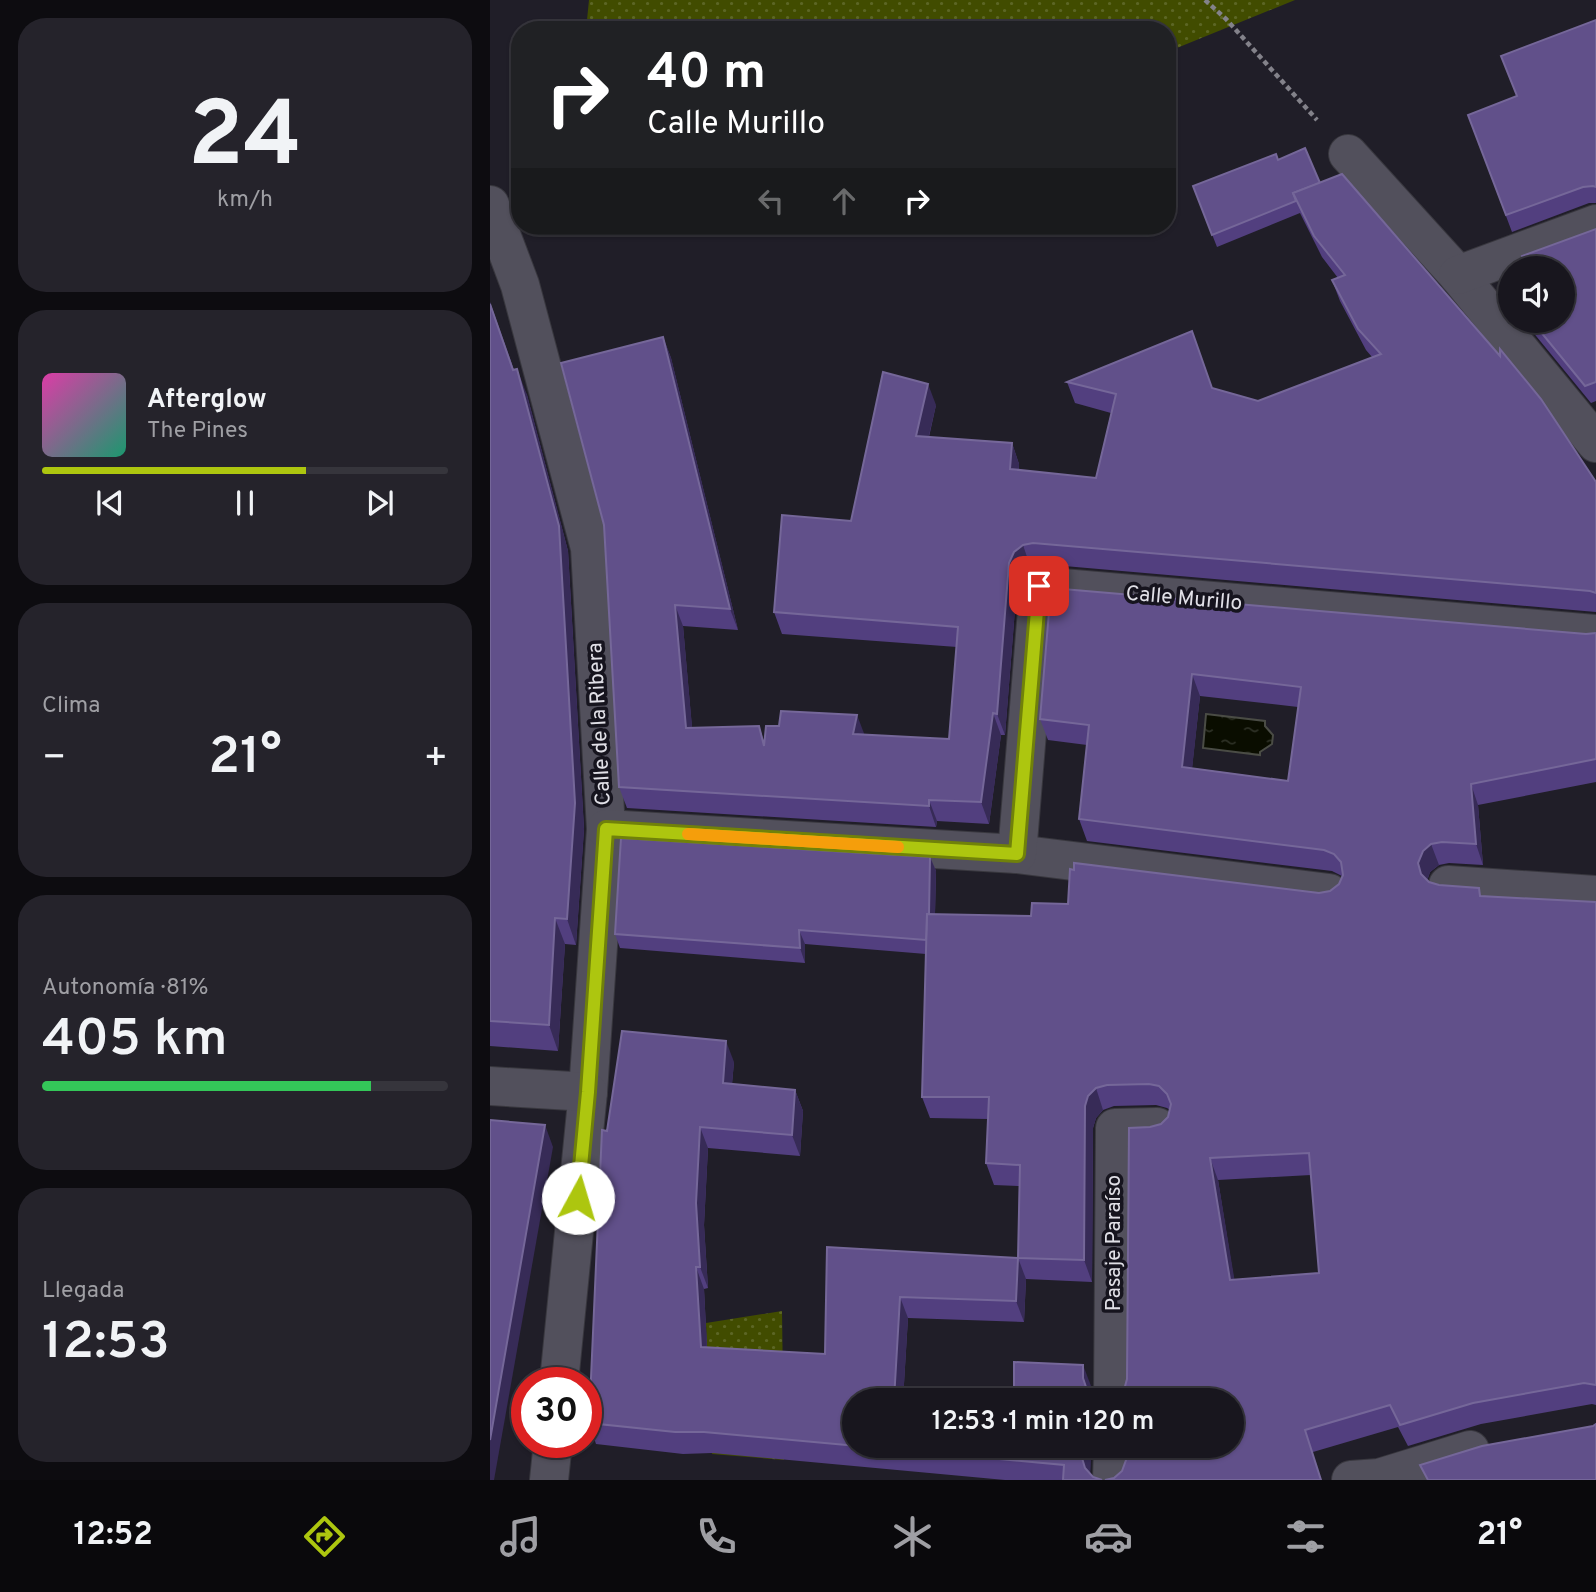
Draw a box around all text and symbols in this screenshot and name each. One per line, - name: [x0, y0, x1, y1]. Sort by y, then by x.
- text: 40 m: [647, 44, 766, 106]
- icon: right: [532, 49, 623, 140]
- text: 24: [188, 83, 302, 198]
- text: Calle Murillo: [647, 105, 825, 145]
- icon: left: [752, 182, 790, 220]
- icon: ahead: [825, 182, 863, 220]
- icon: right: [898, 182, 936, 220]
- text: km/h: [217, 186, 273, 215]
- map controls: [1498, 256, 1575, 333]
- button: sound: [1498, 256, 1575, 333]
- text: Afterglow: [147, 384, 267, 417]
- text: The Pines: [147, 417, 248, 446]
- icon: previous: [91, 484, 129, 522]
- icon: pause: [226, 484, 264, 522]
- icon: next: [361, 484, 399, 522]
- pin: [1009, 556, 1069, 616]
- icon: arrive: [1020, 567, 1058, 605]
- street label: Calle Murillo: [1125, 580, 1243, 618]
- street label: Calle de la Ribera: [582, 642, 618, 806]
- text: Clima: [42, 692, 100, 721]
- text: 21°: [208, 726, 282, 792]
- text: −: [42, 735, 67, 784]
- text: +: [423, 735, 448, 784]
- text: Autonomía · 81%: [42, 974, 208, 1003]
- text: 405 km: [42, 1008, 227, 1074]
- position arrow: [541, 1161, 615, 1235]
- street label: Pasaje Paraíso: [1101, 1175, 1128, 1311]
- text: Llegada: [42, 1277, 124, 1306]
- text: 12:53: [42, 1311, 170, 1377]
- speed limit sign: 30: [511, 1367, 602, 1458]
- text: 12:53 · 1 min · 120 m: [932, 1406, 1154, 1439]
- icon: directions: [300, 1512, 349, 1561]
- icon: music: [496, 1512, 545, 1561]
- icon: phone: [692, 1512, 741, 1561]
- icon: climate: [888, 1512, 937, 1561]
- icon: car: [1084, 1512, 1133, 1561]
- icon: filters: [1281, 1512, 1330, 1561]
- text: 12:52: [74, 1516, 153, 1556]
- text: 21°: [1477, 1516, 1522, 1556]

